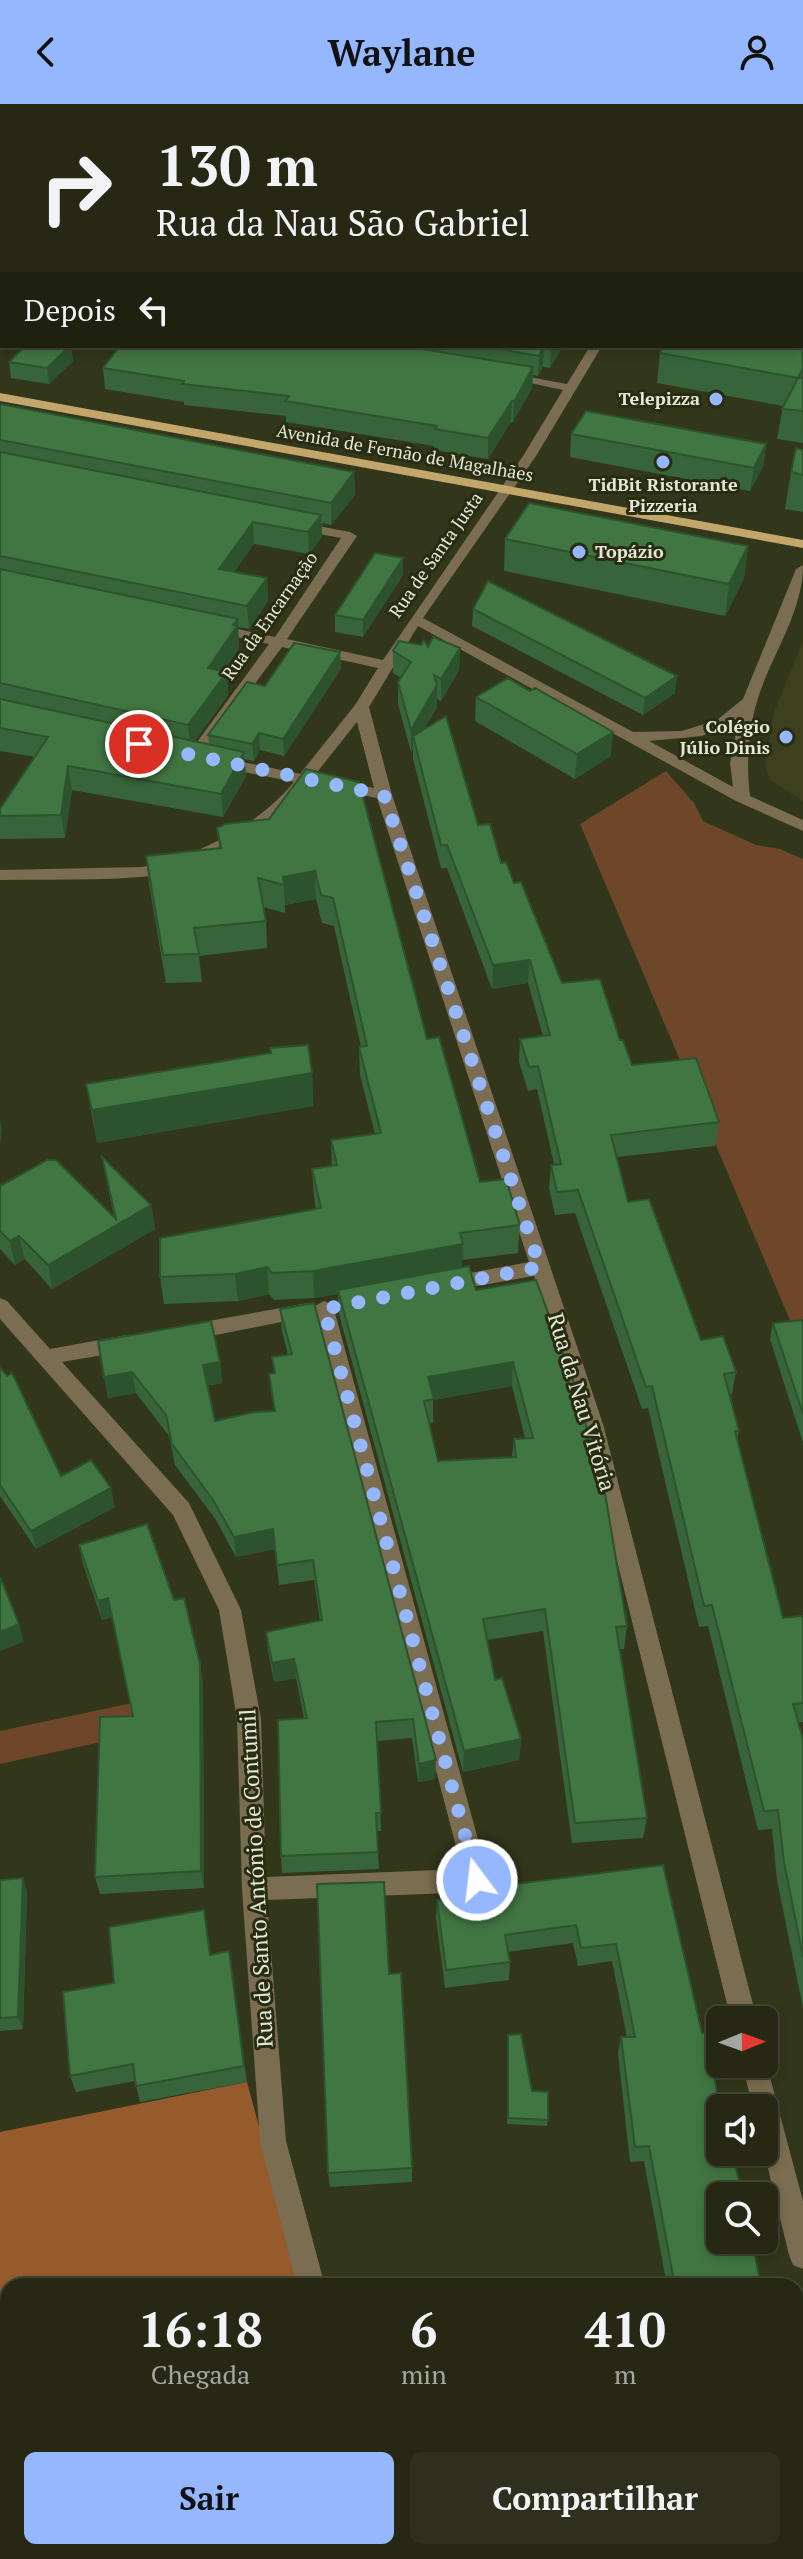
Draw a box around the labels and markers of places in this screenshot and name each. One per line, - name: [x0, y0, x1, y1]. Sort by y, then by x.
- place label: Telepizza: [618, 386, 700, 410]
- marker: Telepizza: [707, 390, 725, 408]
- marker: TidBit Ristorante Pizzeria: [654, 453, 672, 471]
- place label: TidBit Ristorante Pizzeria: [588, 472, 738, 517]
- place label: Topázio: [595, 539, 664, 563]
- marker: Topázio: [570, 543, 588, 561]
- pin: [105, 710, 173, 778]
- place label: Colégio Júlio Dinis: [680, 714, 770, 759]
- marker: Colégio Júlio Dinis: [777, 728, 795, 746]

